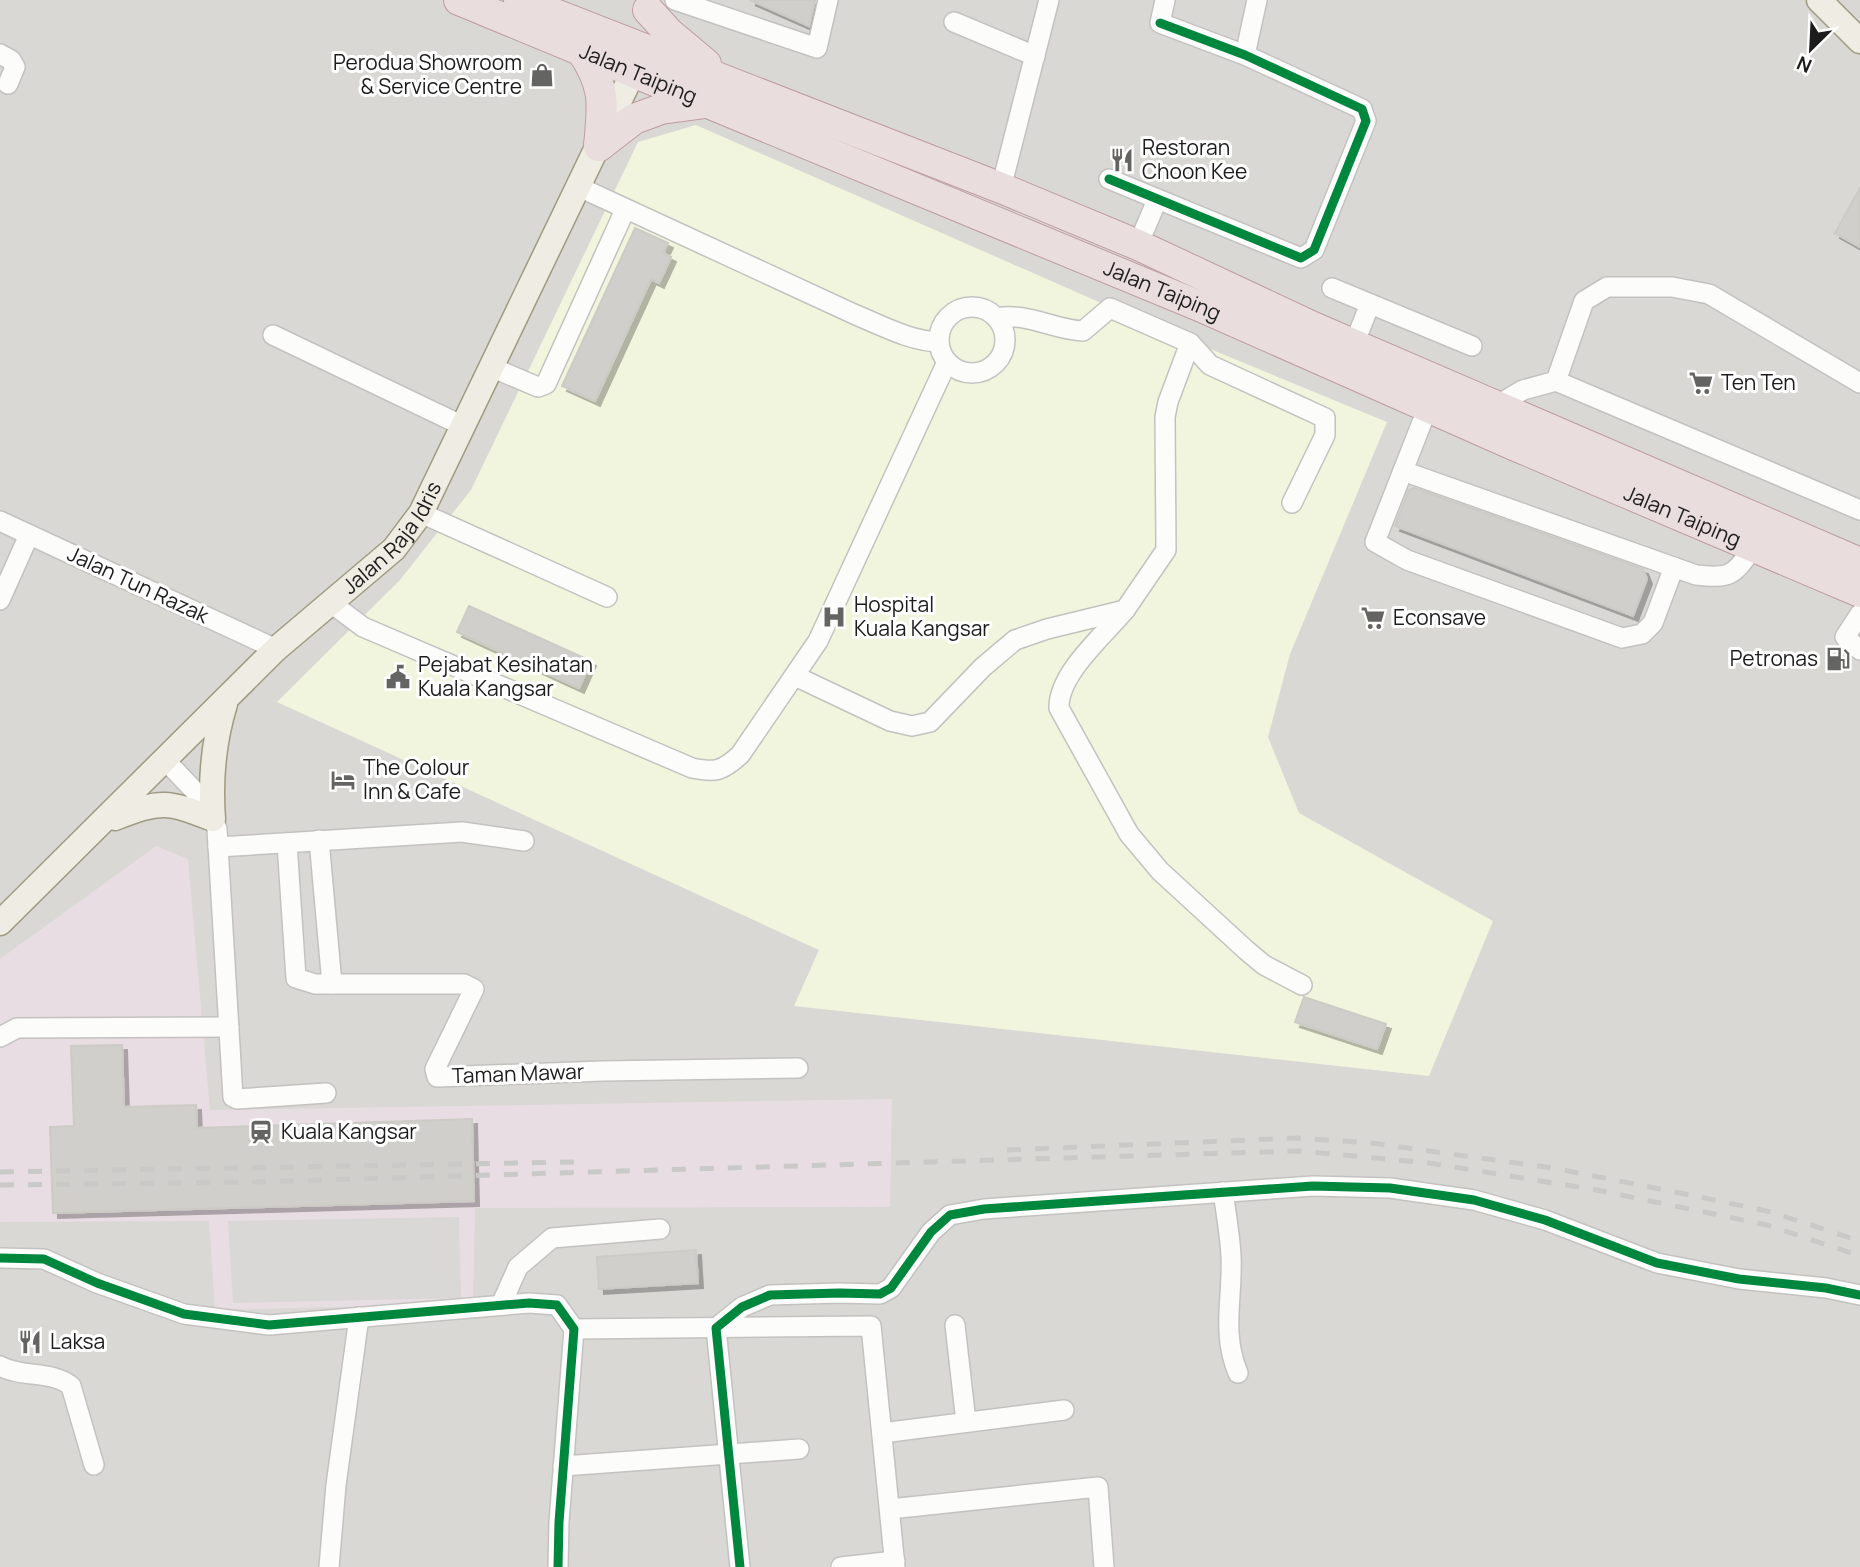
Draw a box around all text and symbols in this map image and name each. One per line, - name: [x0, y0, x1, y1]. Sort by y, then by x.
- north arrow: [1776, 14, 1846, 84]
- street label: Jalan Taiping: [576, 36, 702, 110]
- place label: Perodua Showroom & Service Centre: [333, 48, 522, 100]
- text: N: [1793, 50, 1816, 79]
- shop icon: Perodua Showroom & Service Centre: [528, 61, 556, 89]
- place label: Restoran Choon Kee: [1142, 133, 1247, 185]
- restaurant icon: Restoran Choon Kee: [1108, 146, 1136, 174]
- street label: Jalan Taiping: [1100, 253, 1226, 327]
- place label: Ten Ten: [1721, 368, 1796, 396]
- supermarket icon: Ten Ten: [1687, 369, 1715, 397]
- street label: Jalan Raja Idris: [336, 477, 447, 600]
- street label: Jalan Taiping: [1620, 478, 1746, 553]
- street label: Jalan Tun Razak: [63, 539, 214, 629]
- place label: Hospital Kuala Kangsar: [854, 590, 990, 642]
- hospital icon: Hospital Kuala Kangsar: [820, 603, 848, 631]
- place label: Econsave: [1393, 603, 1486, 631]
- supermarket icon: Econsave: [1359, 604, 1387, 632]
- place label: Petronas: [1730, 644, 1818, 672]
- fuel station icon: Petronas: [1824, 645, 1852, 673]
- place label: Pejabat Kesihatan Kuala Kangsar: [418, 650, 593, 702]
- public building icon: Pejabat Kesihatan Kuala Kangsar: [384, 663, 412, 691]
- place label: The Colour Inn & Cafe: [363, 753, 470, 805]
- hotel icon: The Colour Inn & Cafe: [329, 766, 357, 794]
- street label: Taman Mawar: [451, 1057, 585, 1089]
- place label: Kuala Kangsar: [281, 1117, 417, 1145]
- station icon: Kuala Kangsar: [247, 1118, 275, 1146]
- place label: Laksa: [50, 1327, 105, 1355]
- restaurant icon: Laksa: [16, 1328, 44, 1356]

